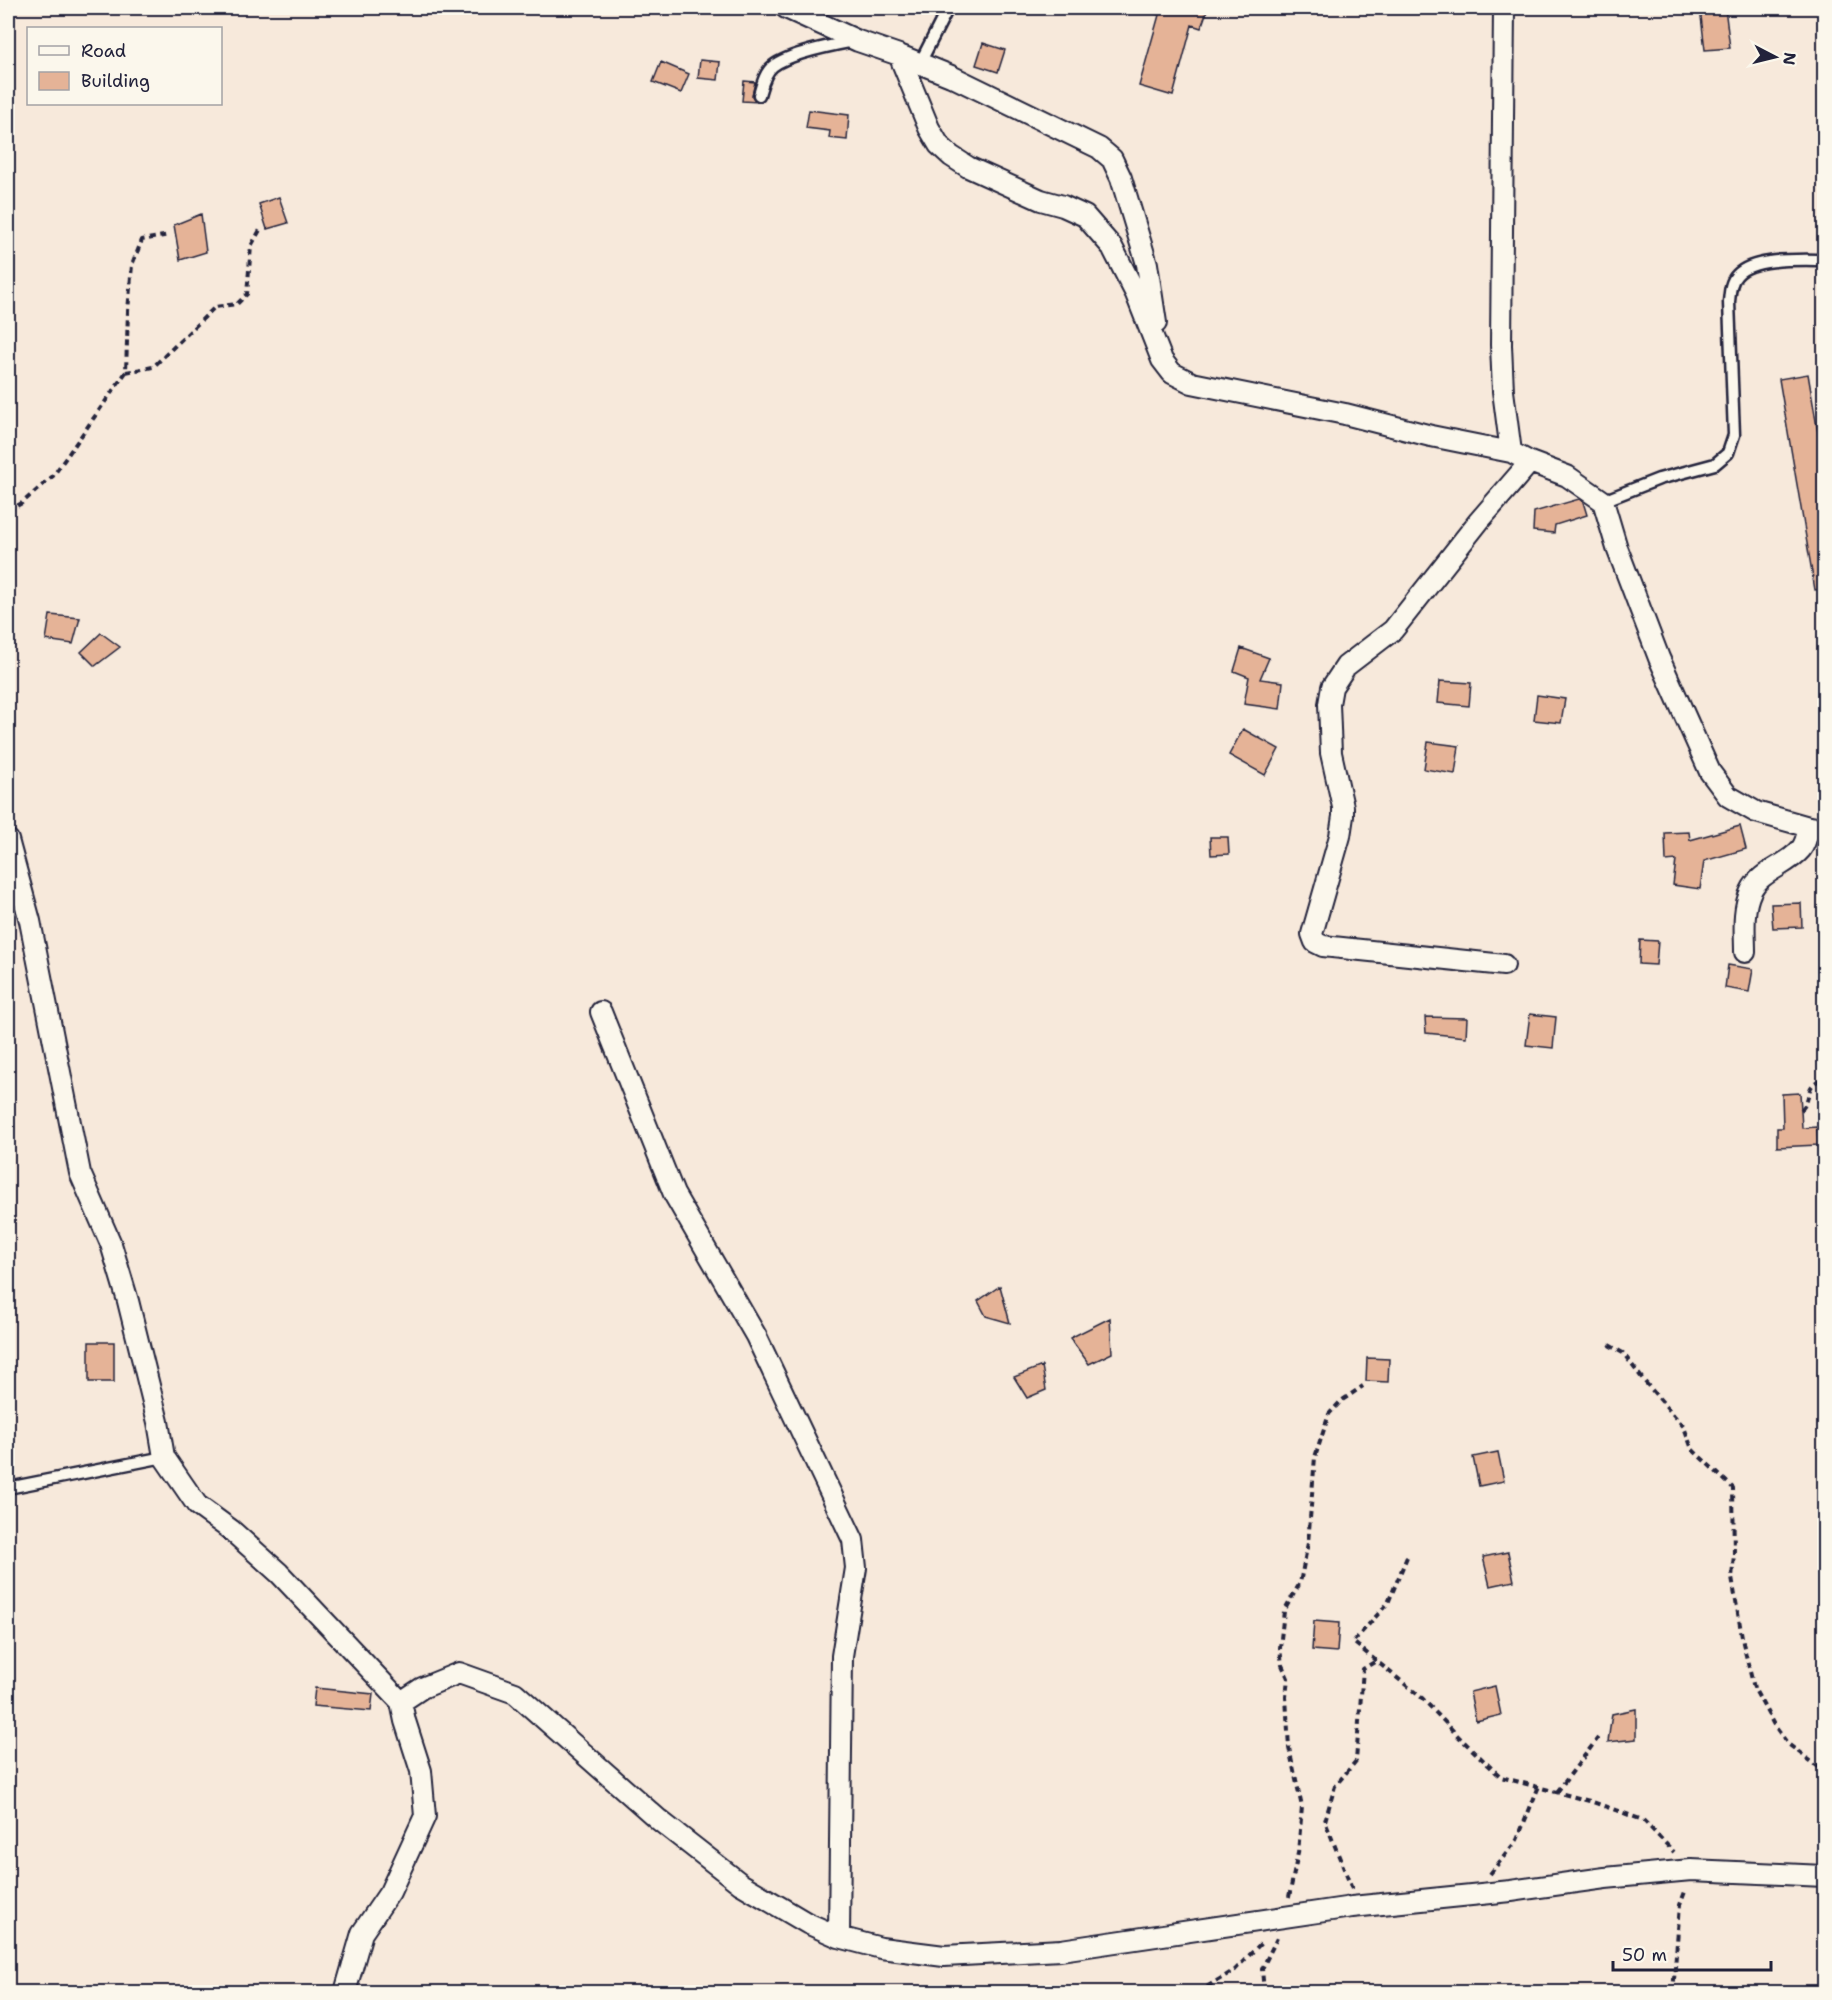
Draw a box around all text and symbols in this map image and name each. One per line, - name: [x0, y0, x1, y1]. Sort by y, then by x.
- legend: [27, 27, 222, 105]
- north arrow: [1745, 27, 1805, 87]
- text: Road: [81, 39, 126, 63]
- text: N: [1778, 51, 1801, 66]
- text: Building: [81, 69, 150, 93]
- scale bar: [1613, 1934, 1770, 1972]
- text: 50 m: [1622, 1943, 1667, 1967]

